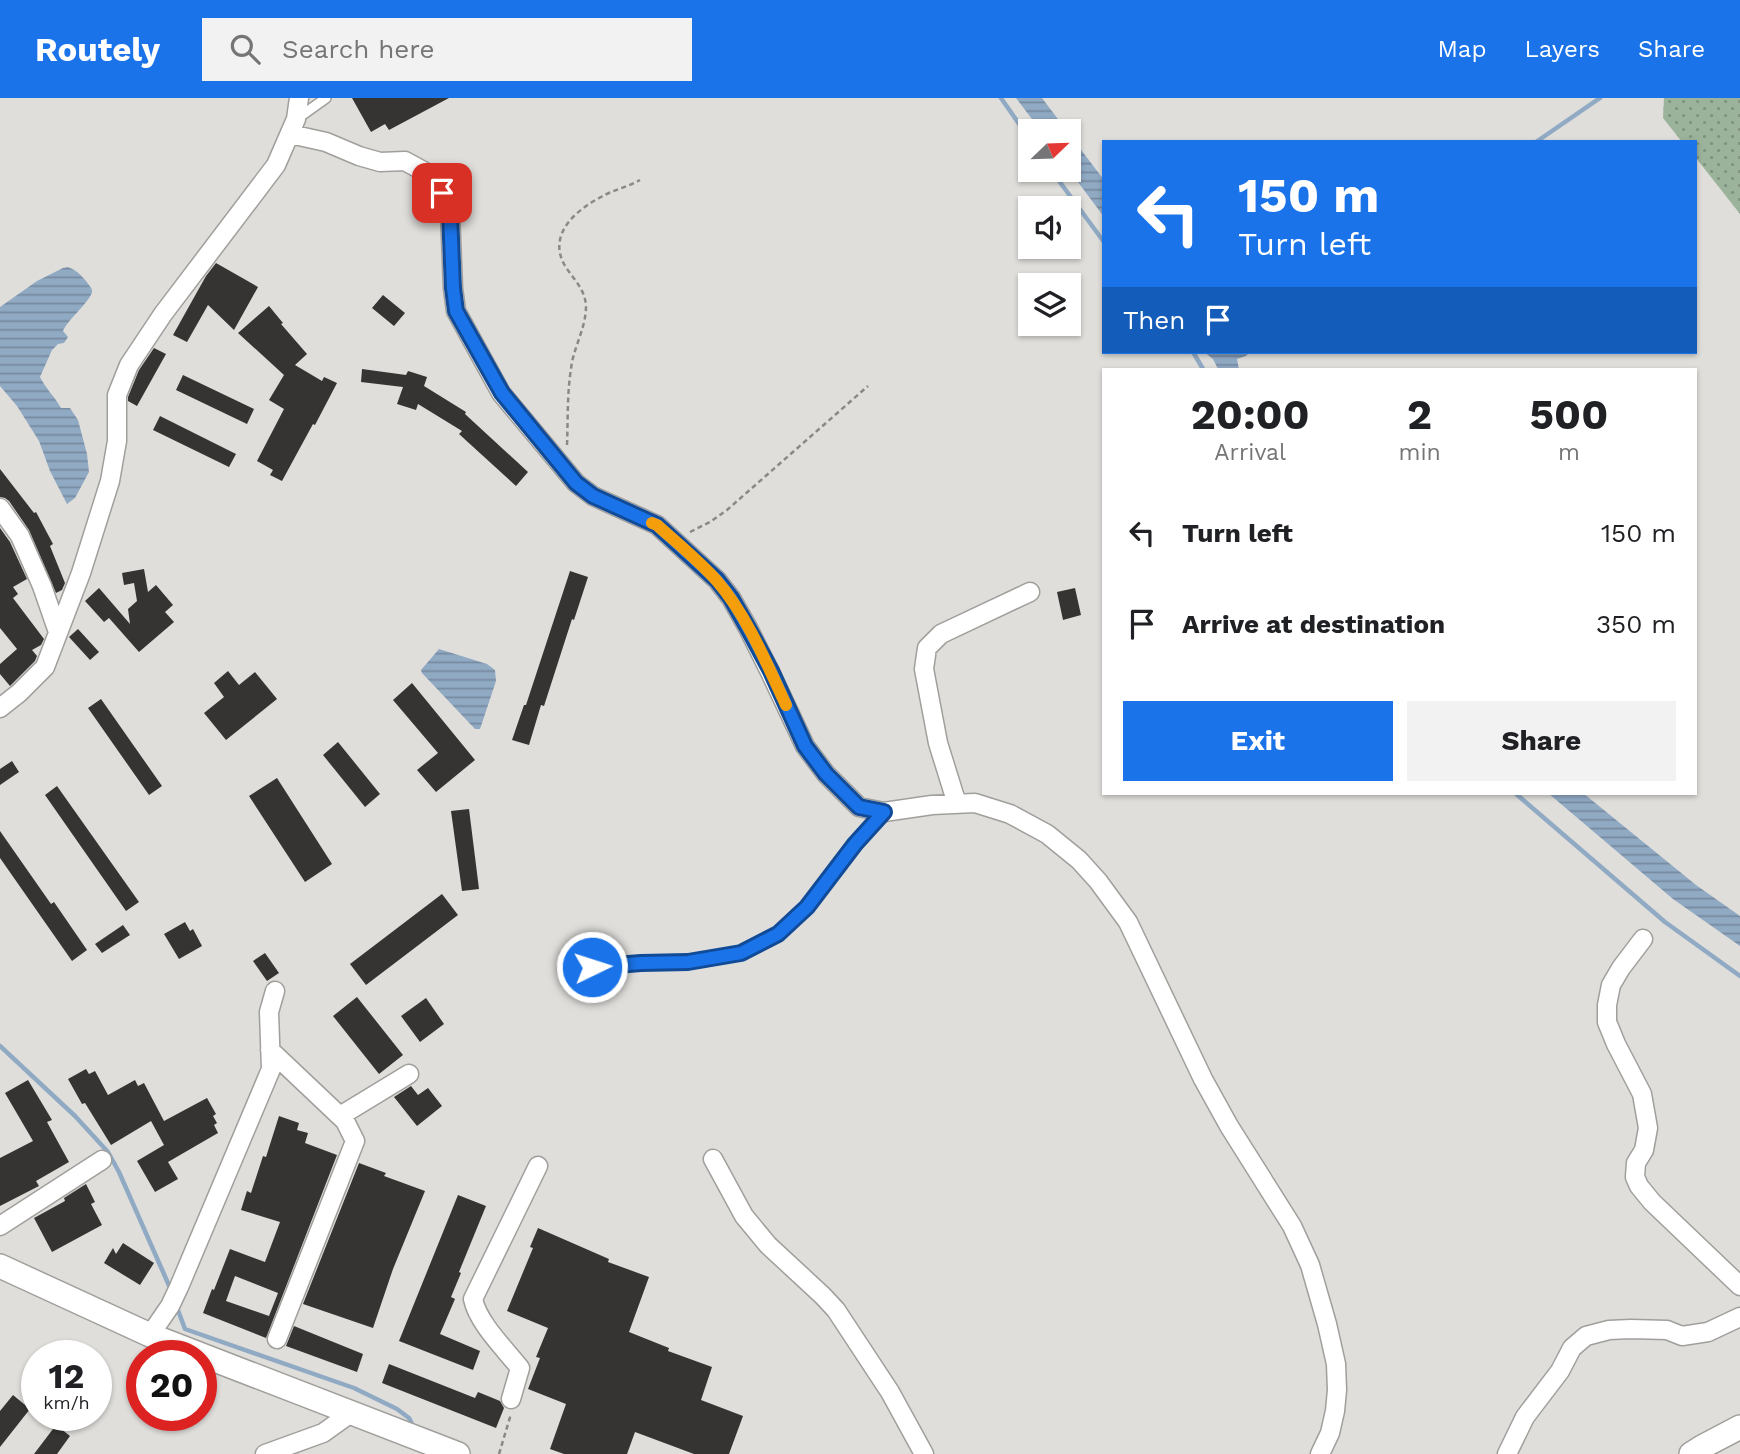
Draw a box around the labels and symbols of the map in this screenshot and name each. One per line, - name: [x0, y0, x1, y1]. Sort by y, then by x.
- north arrow: [1018, 119, 1082, 182]
- pin: [412, 163, 472, 223]
- position arrow: [555, 930, 629, 1004]
- speed limit sign: 20: [126, 1340, 217, 1431]

